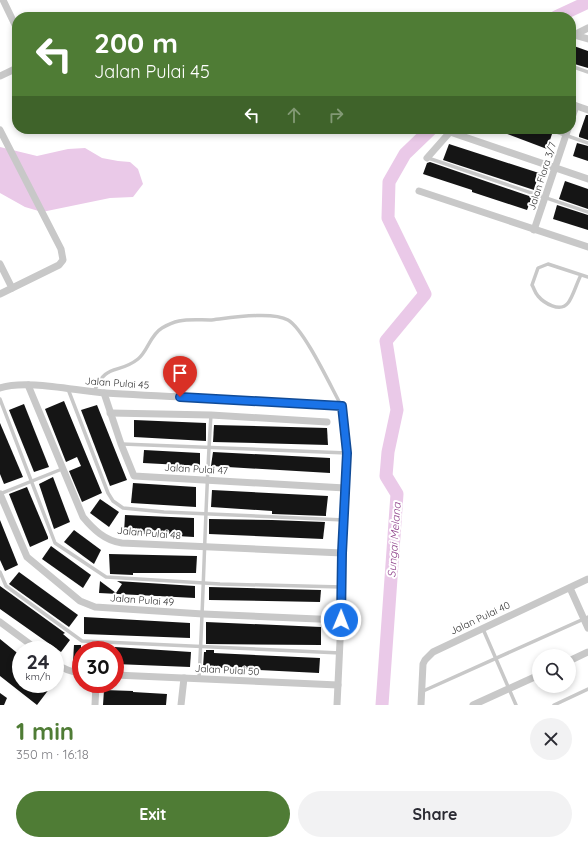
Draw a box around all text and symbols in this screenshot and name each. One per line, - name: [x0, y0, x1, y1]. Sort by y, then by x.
- text: 200 m: [94, 25, 178, 60]
- icon: left: [28, 28, 80, 80]
- text: Jalan Pulai 45: [94, 60, 210, 83]
- icon: left: [241, 104, 263, 126]
- icon: ahead: [283, 104, 305, 126]
- icon: right: [325, 104, 347, 126]
- street label: Jalan Flora 3/7: [525, 140, 559, 212]
- pin: [163, 356, 197, 397]
- icon: arrive: [169, 362, 191, 384]
- street label: Jalan Pulai 45: [84, 374, 150, 392]
- street label: Jalan Pulai 47: [164, 461, 228, 477]
- water label: Sungai Melana: [384, 501, 404, 578]
- street label: Jalan Pulai 48: [116, 524, 182, 542]
- street label: Jalan Pulai 49: [110, 591, 175, 609]
- street label: Jalan Pulai 40: [448, 598, 512, 638]
- position arrow: [320, 599, 362, 641]
- speed limit sign: 30: [72, 641, 124, 693]
- text: 24: [26, 649, 50, 674]
- map controls: [532, 649, 576, 693]
- button: search: [532, 649, 576, 693]
- street label: Jalan Pulai 50: [194, 662, 260, 678]
- text: km/h: [25, 670, 51, 683]
- text: 1 min: [16, 716, 74, 746]
- button: close: [530, 718, 572, 760]
- text: 350 m · 16:18: [16, 746, 89, 762]
- button: Exit: [16, 791, 290, 837]
- button: Share: [298, 791, 572, 837]

